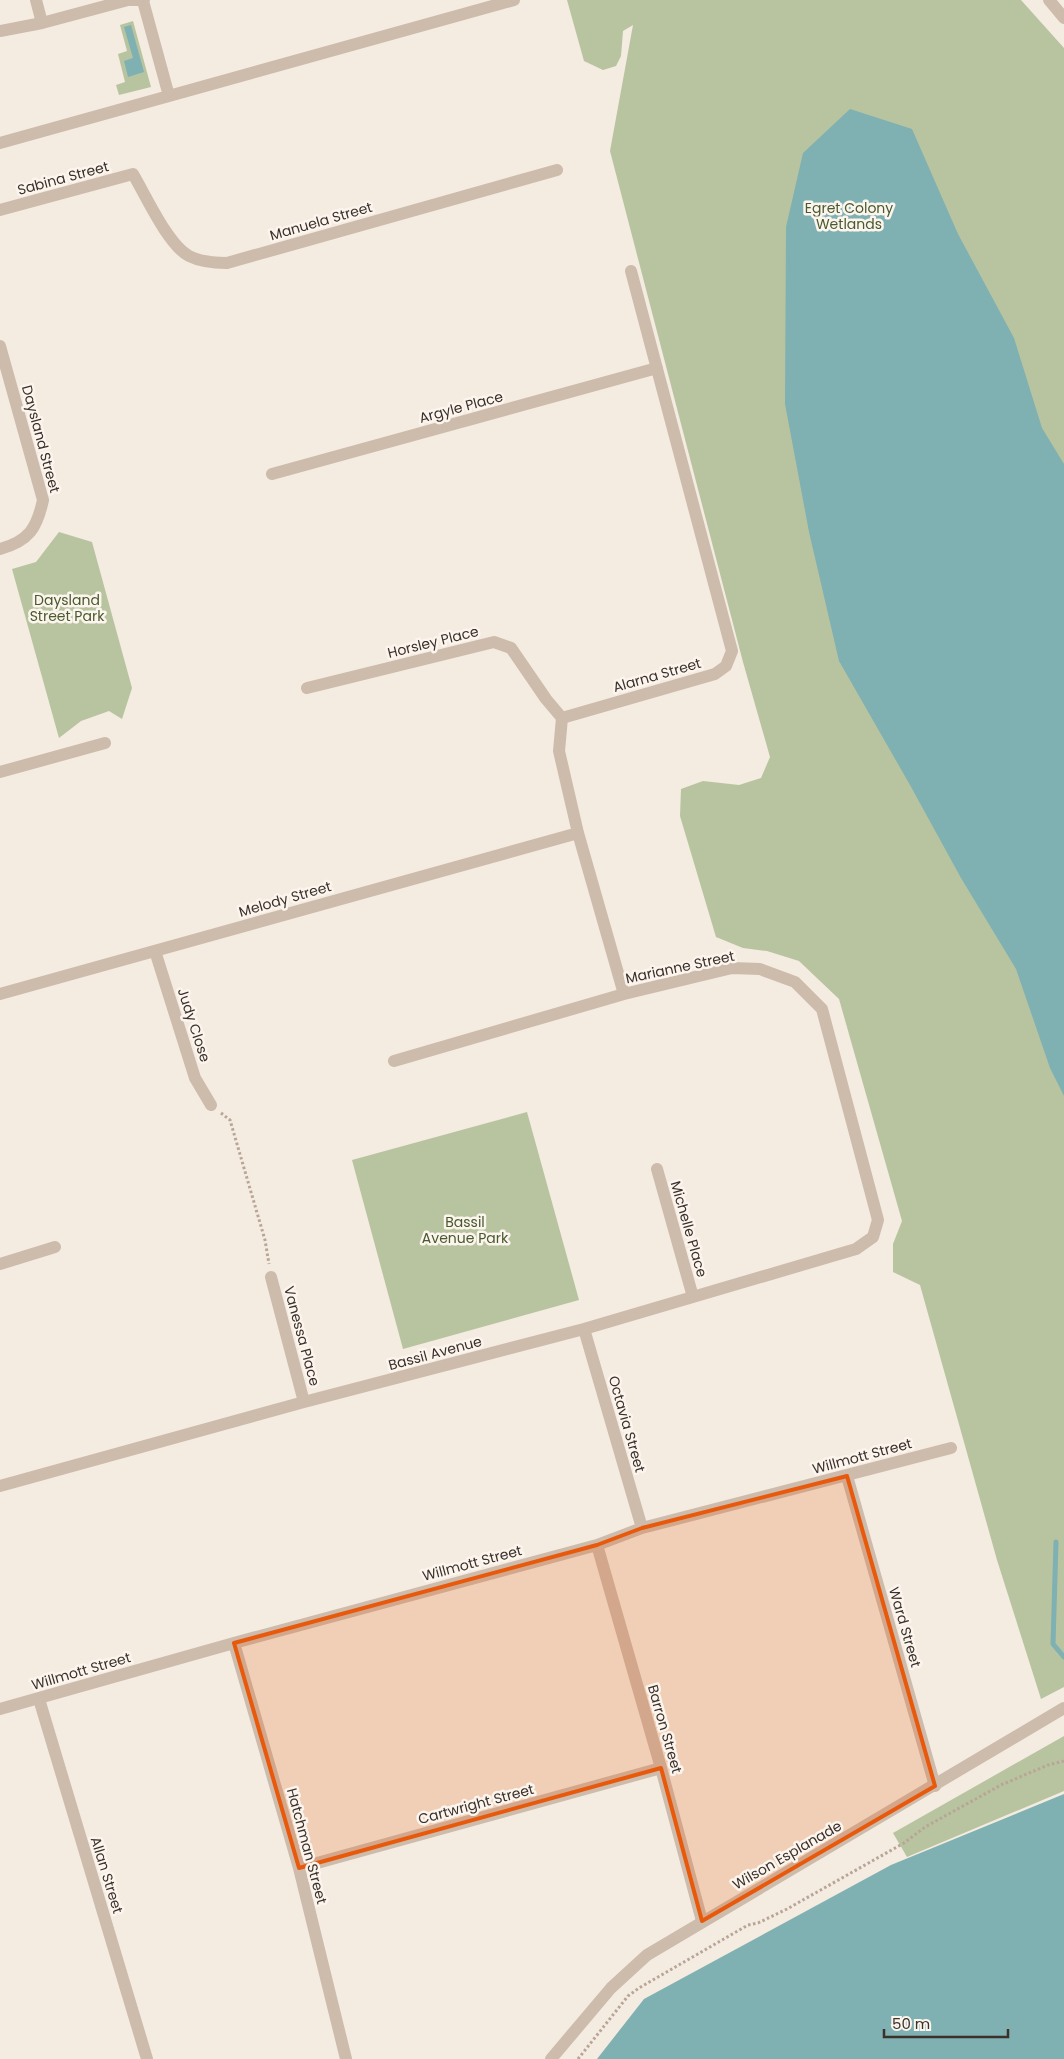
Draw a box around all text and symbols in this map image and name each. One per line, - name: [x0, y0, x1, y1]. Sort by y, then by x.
- street label: Sabina Street: [15, 156, 111, 200]
- street label: Manuela Street: [267, 197, 375, 245]
- park label: Egret Colony Wetlands: [805, 198, 893, 234]
- street label: Daysland Street: [17, 383, 65, 495]
- street label: Argyle Place: [417, 386, 505, 428]
- park label: Daysland Street Park: [30, 590, 105, 626]
- street label: Horsley Place: [385, 621, 481, 663]
- street label: Alarna Street: [611, 653, 703, 697]
- street label: Melody Street: [236, 876, 334, 922]
- street label: Marianne Street: [624, 946, 736, 988]
- street label: Judy Close: [173, 985, 215, 1065]
- street label: Michelle Place: [666, 1179, 712, 1280]
- park label: Bassil Avenue Park: [422, 1212, 509, 1248]
- street label: Vanessa Place: [279, 1284, 325, 1388]
- street label: Bassil Avenue: [386, 1331, 484, 1375]
- street label: Octavia Street: [604, 1373, 650, 1475]
- street label: Willmott Street: [810, 1433, 914, 1479]
- street label: Willmott Street: [420, 1540, 524, 1586]
- street label: Ward Street: [884, 1585, 926, 1669]
- street label: Willmott Street: [29, 1647, 133, 1695]
- street label: Barron Street: [643, 1682, 687, 1776]
- street label: Cartwright Street: [416, 1779, 536, 1829]
- street label: Hatchman Street: [282, 1786, 332, 1906]
- street label: Wilson Esplanade: [729, 1815, 846, 1894]
- street label: Allan Street: [86, 1834, 128, 1916]
- scale bar: [884, 2006, 1008, 2038]
- text: 50 m: [892, 2013, 930, 2034]

